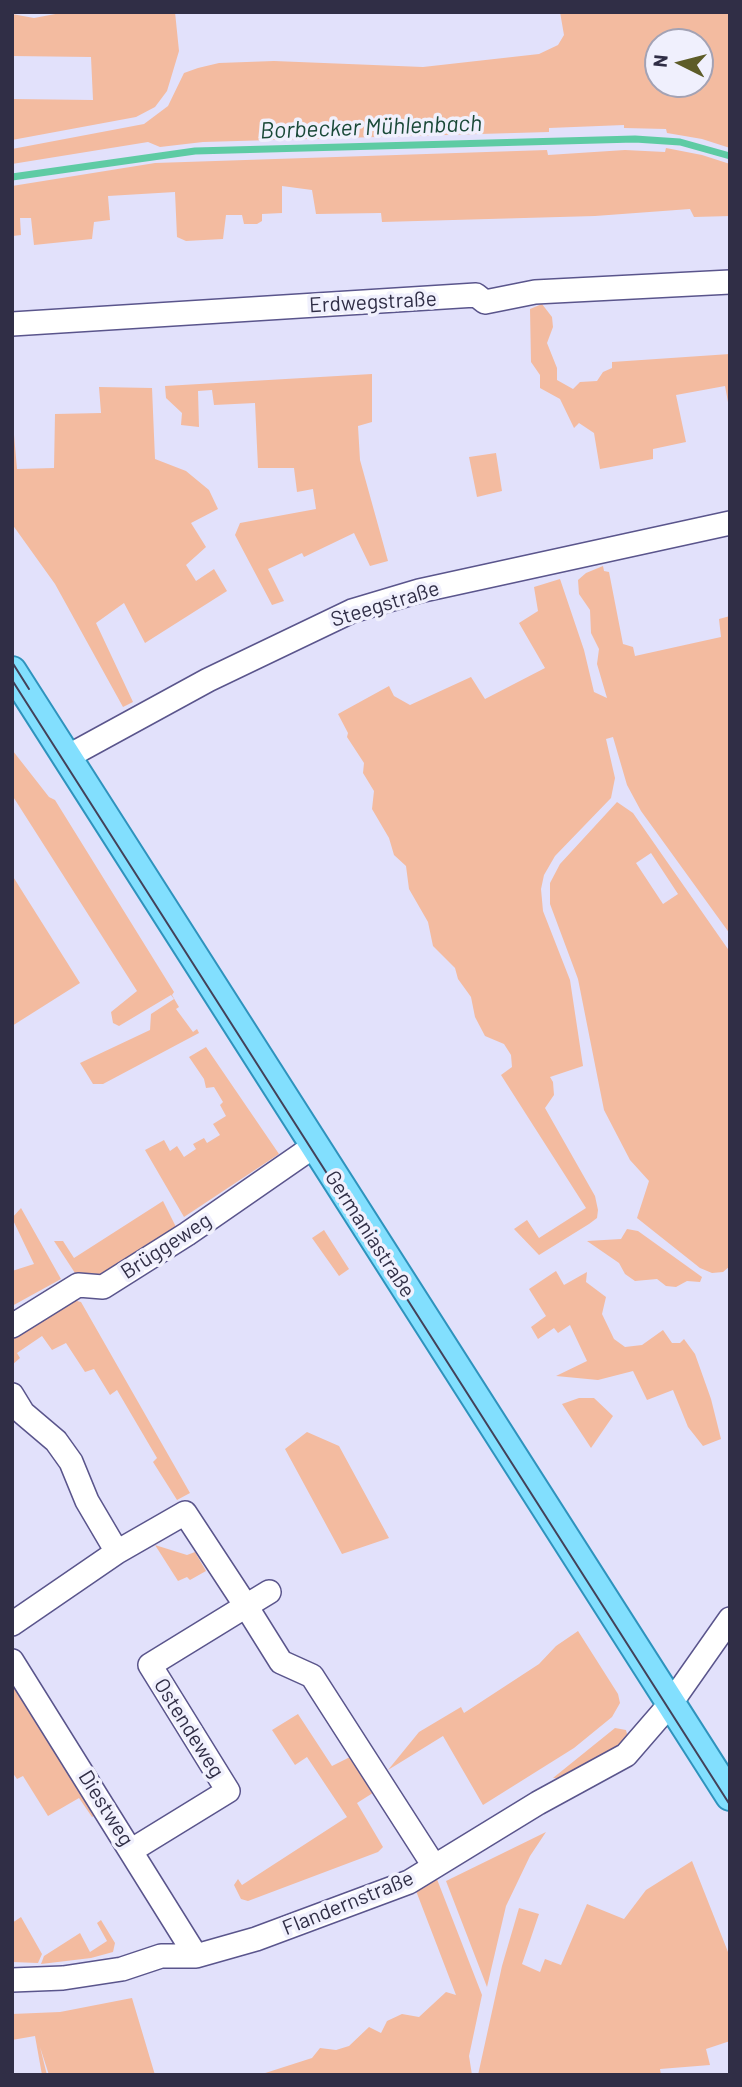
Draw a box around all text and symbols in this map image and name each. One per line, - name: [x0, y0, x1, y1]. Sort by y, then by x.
- north arrow: [644, 28, 714, 98]
- text: N: [648, 53, 672, 68]
- water label: Borbecker Mühlenbach: [260, 109, 482, 145]
- street label: Erdwegstraße: [309, 286, 437, 318]
- street label: Steegstraße: [328, 576, 442, 632]
- street label: Germaniastraße: [320, 1166, 420, 1302]
- street label: Brüggeweg: [116, 1207, 216, 1285]
- street label: Ostendeweg: [149, 1674, 229, 1782]
- street label: Diestweg: [73, 1766, 139, 1850]
- street label: Flandernstraße: [279, 1865, 417, 1941]

